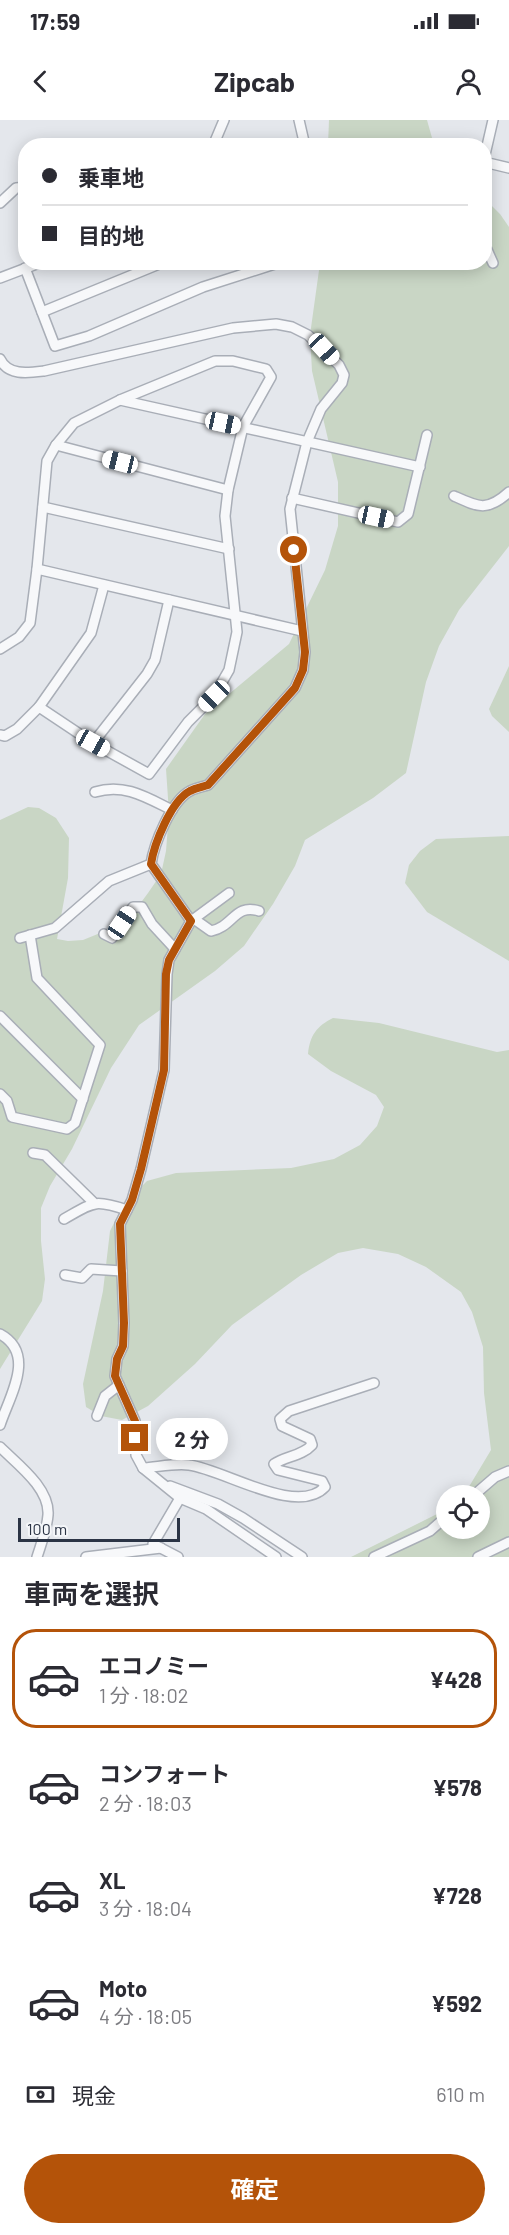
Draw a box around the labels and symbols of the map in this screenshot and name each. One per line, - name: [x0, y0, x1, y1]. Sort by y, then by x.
- car: [305, 330, 343, 368]
- car: [204, 410, 242, 436]
- car: [100, 449, 140, 475]
- car: [357, 504, 395, 530]
- route start: [280, 536, 307, 563]
- car: [195, 677, 233, 715]
- car: [73, 726, 113, 760]
- car: [104, 903, 140, 943]
- callout: 2 分: [156, 1417, 228, 1459]
- route end: [121, 1424, 148, 1451]
- scale bar: [18, 1515, 180, 1542]

